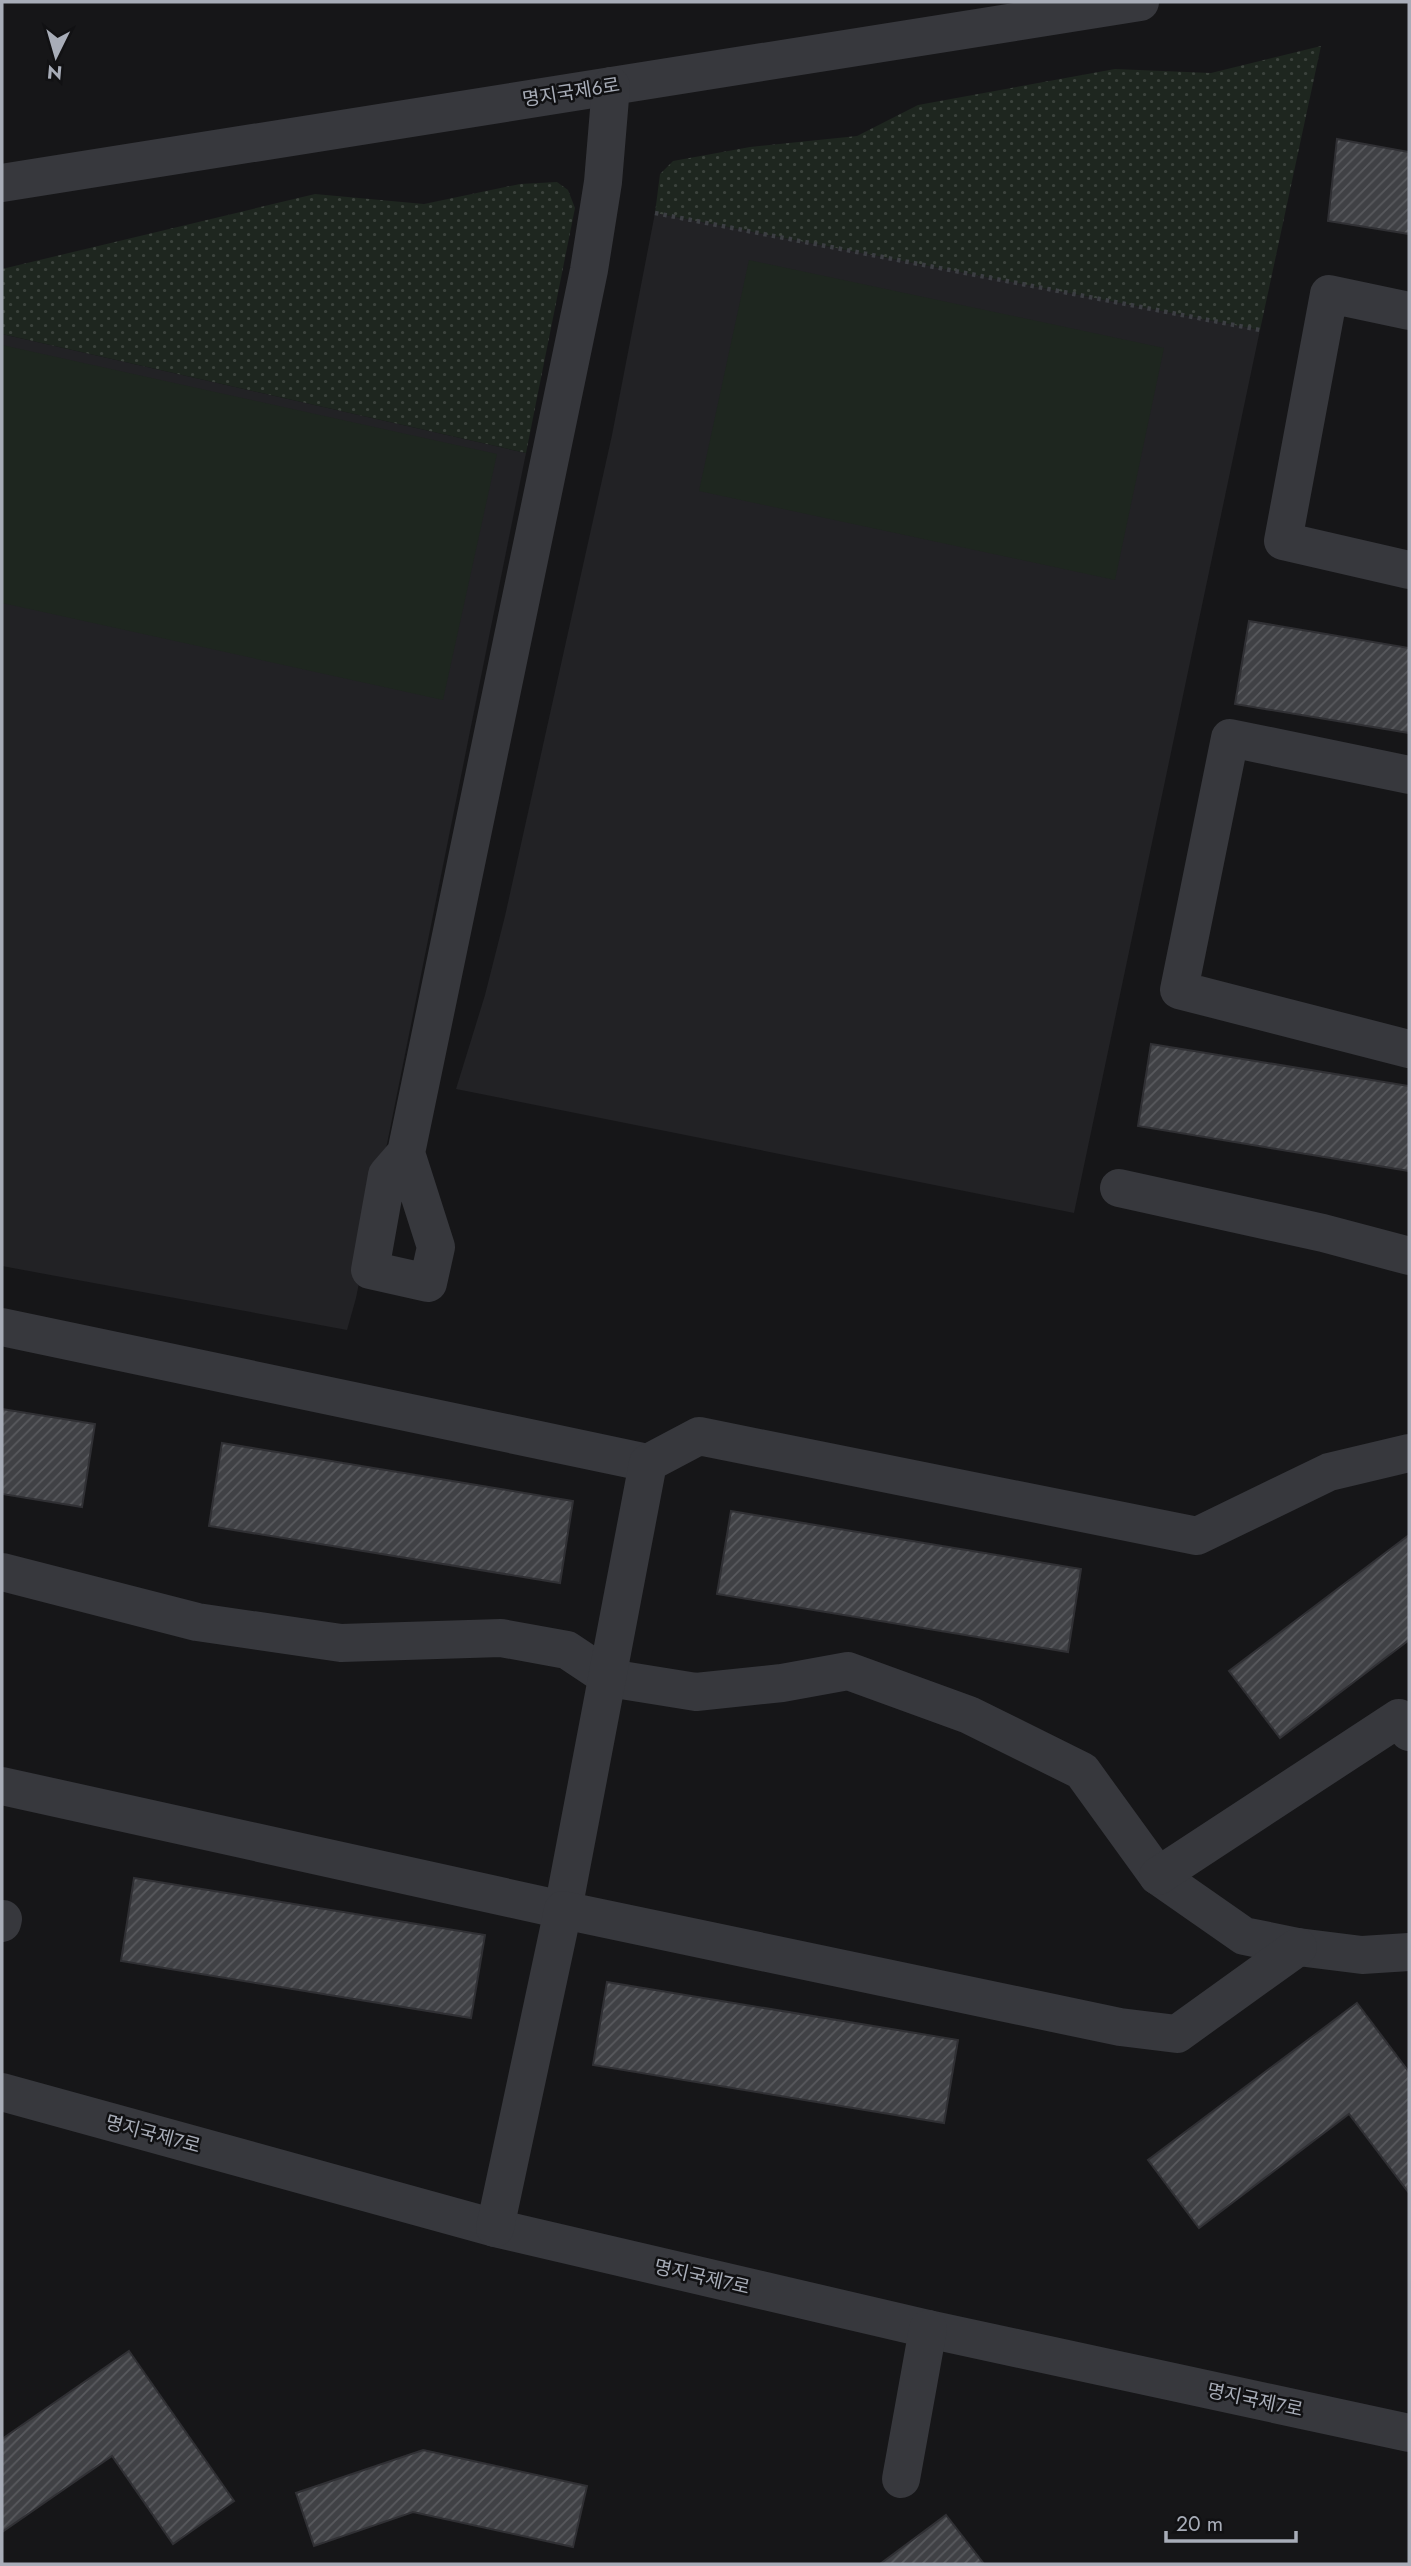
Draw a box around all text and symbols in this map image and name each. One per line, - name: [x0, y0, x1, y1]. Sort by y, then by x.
- north arrow: [21, 21, 91, 91]
- text: N: [46, 58, 63, 87]
- street label: 명지국제6로: [520, 71, 622, 113]
- street label: 명지국제7로: [102, 2108, 204, 2160]
- street label: 명지국제7로: [652, 2253, 752, 2301]
- street label: 명지국제7로: [1205, 2377, 1305, 2423]
- scale bar: [1166, 2500, 1296, 2544]
- text: 20 m: [1176, 2509, 1223, 2539]

